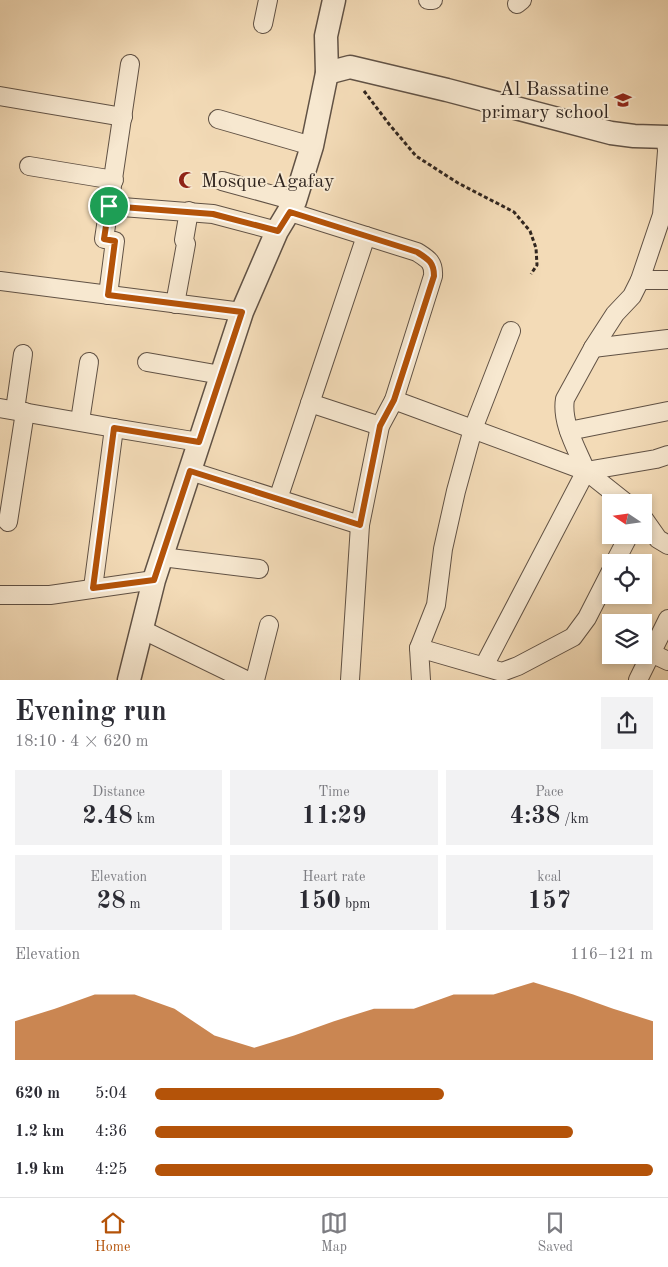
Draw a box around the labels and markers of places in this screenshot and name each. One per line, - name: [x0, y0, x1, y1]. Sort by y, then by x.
- place label: Al Bassatine primary school: [481, 80, 609, 123]
- school or university icon: Al Bassatine primary school: [613, 90, 633, 110]
- mosque icon: Mosque Agafay: [177, 170, 197, 190]
- place label: Mosque Agafay: [201, 172, 335, 192]
- pin: [88, 185, 130, 227]

